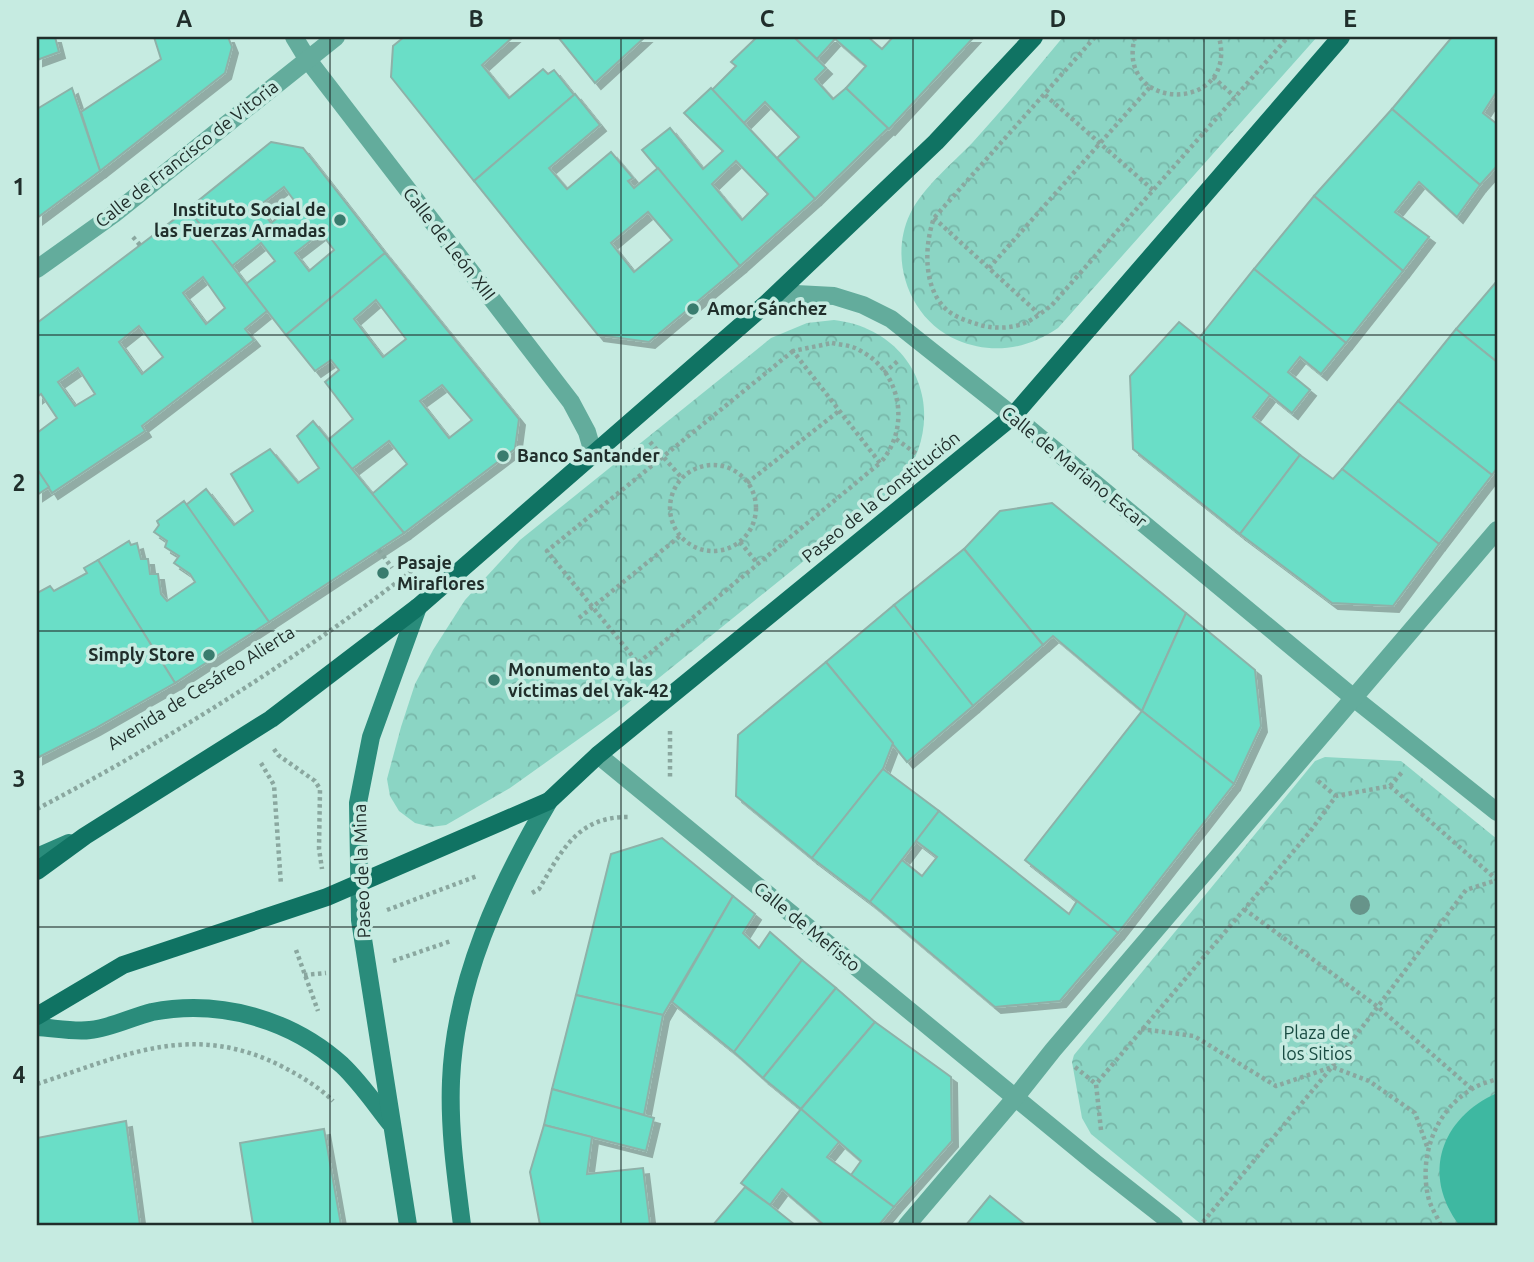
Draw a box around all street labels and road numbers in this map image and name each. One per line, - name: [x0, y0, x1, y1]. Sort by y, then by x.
- street label: Calle de Francisco de Vitoria: [91, 76, 282, 231]
- street label: Calle de León XIII: [400, 183, 500, 304]
- street label: Calle de Mariano Escar: [998, 402, 1151, 531]
- street label: Paseo de la Constitución: [798, 426, 963, 566]
- street label: Avenida de Cesáreo Alierta: [103, 621, 298, 753]
- street label: Paseo de la Mina: [349, 803, 373, 939]
- street label: Calle de Mefisto: [751, 877, 865, 975]

